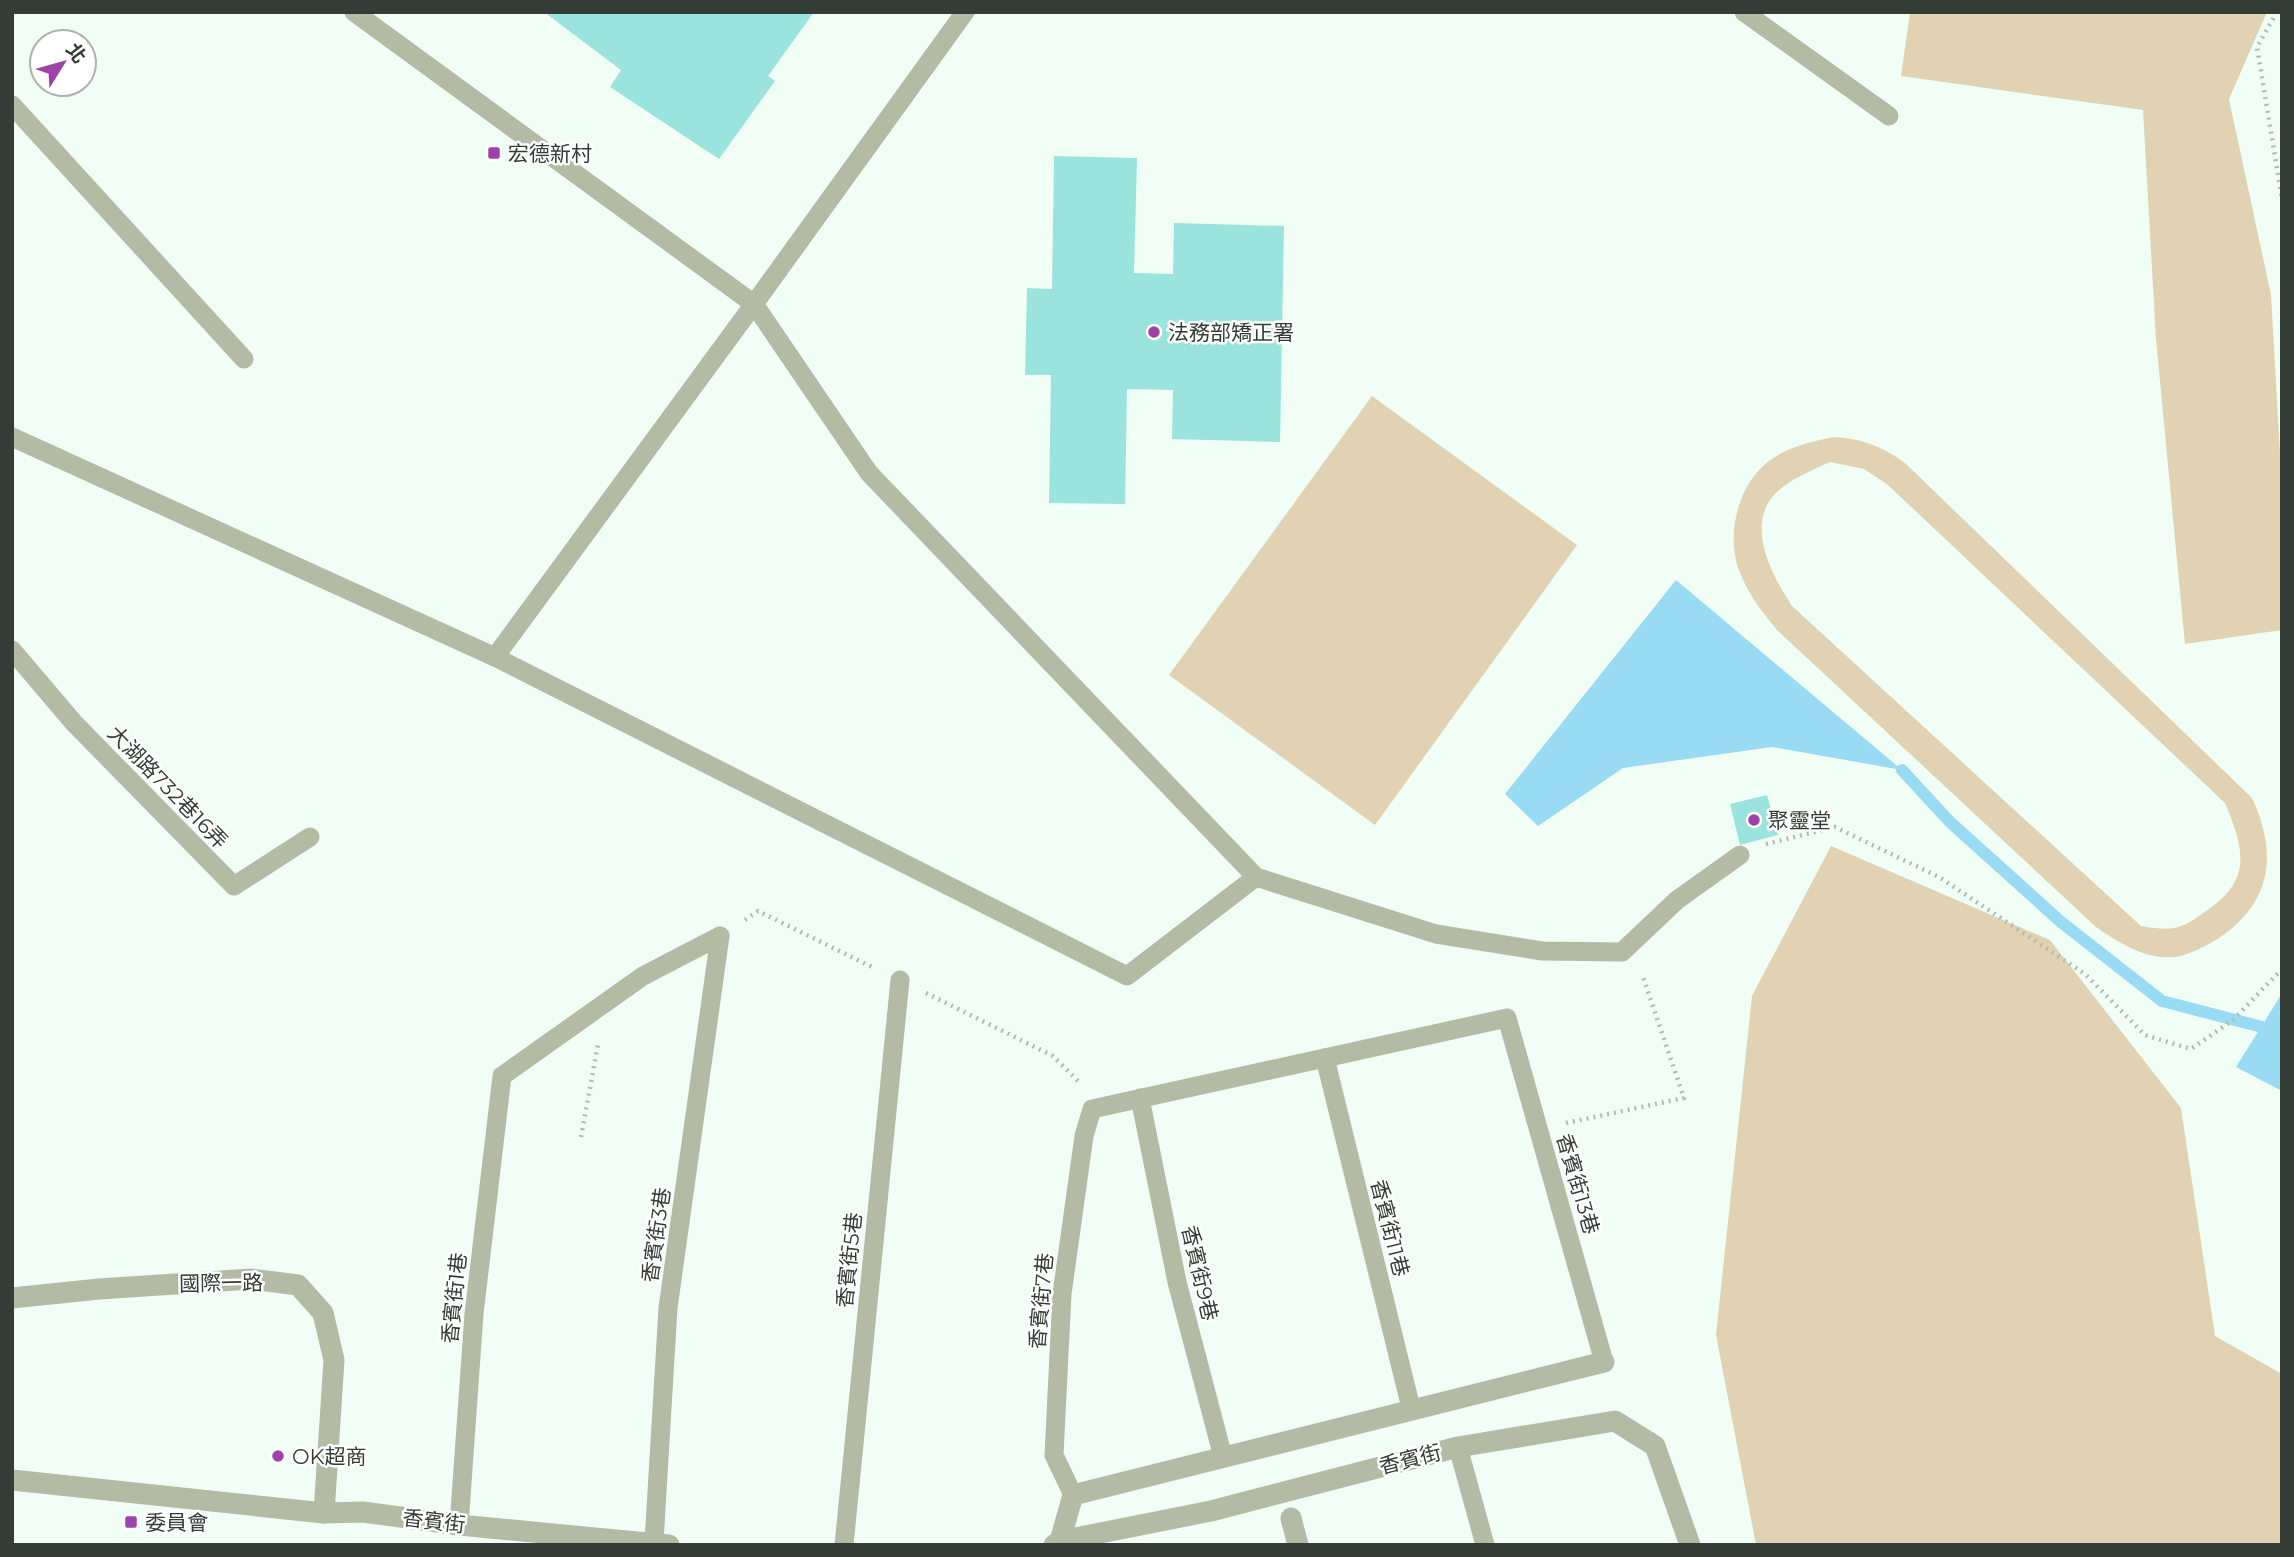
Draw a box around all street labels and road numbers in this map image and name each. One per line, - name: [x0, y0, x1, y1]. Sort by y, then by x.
- street label: 大湖路732巷16弄: [103, 720, 233, 854]
- street label: 香賓街13巷: [1552, 1131, 1604, 1237]
- street label: 香賓街11巷: [1366, 1177, 1414, 1279]
- street label: 香賓街3巷: [637, 1186, 675, 1284]
- street label: 香賓街5巷: [832, 1211, 866, 1309]
- street label: 香賓街9巷: [1177, 1223, 1223, 1323]
- street label: 香賓街1巷: [437, 1251, 471, 1345]
- street label: 香賓街7巷: [1024, 1252, 1058, 1350]
- street label: 國際一路: [179, 1270, 263, 1296]
- street label: 香賓街: [1376, 1439, 1444, 1479]
- street label: 香賓街: [401, 1505, 467, 1537]

